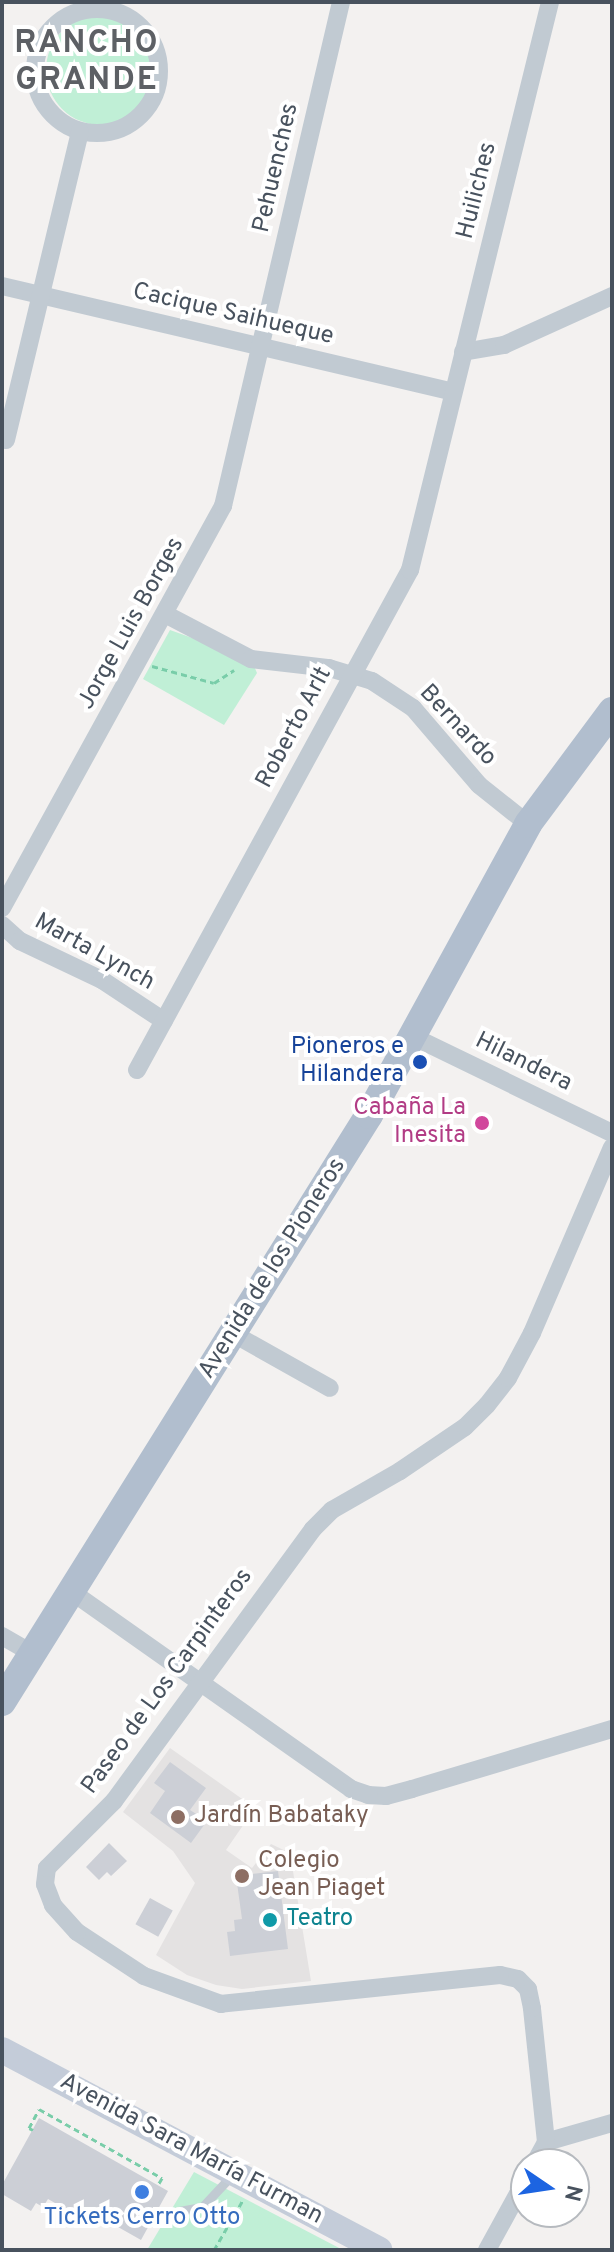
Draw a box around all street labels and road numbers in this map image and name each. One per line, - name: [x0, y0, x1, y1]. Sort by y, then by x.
- street label: Pehuenches: [248, 101, 306, 235]
- street label: Huiliches: [452, 140, 504, 242]
- street label: Cacique Saihueque: [130, 278, 336, 352]
- street label: Jorge Luis Borges: [73, 533, 191, 715]
- street label: Roberto Arlt: [251, 662, 339, 794]
- street label: Bernardo: [412, 679, 502, 773]
- street label: Marta Lynch: [29, 908, 159, 998]
- street label: Hilandera: [470, 1027, 576, 1099]
- street label: Avenida de los Pioneros: [193, 1153, 353, 1385]
- street label: Paseo de Los Carpinteros: [76, 1564, 260, 1800]
- street label: Avenida Sara María Furman: [55, 2068, 327, 2232]

